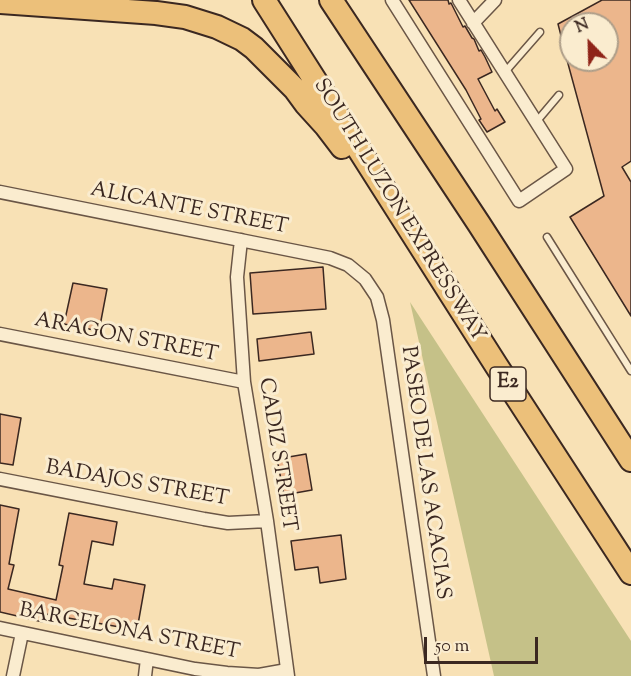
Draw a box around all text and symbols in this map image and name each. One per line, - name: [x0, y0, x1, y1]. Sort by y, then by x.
- north arrow: [559, 12, 619, 72]
- text: N: [572, 14, 593, 40]
- street label: SOUTH LUZON EXPRESSWAY: [306, 75, 490, 347]
- street label: ALICANTE STREET: [88, 178, 290, 242]
- street label: ARAGON STREET: [32, 309, 220, 369]
- street label: PASEO DE LAS ACACIAS: [394, 345, 454, 601]
- road number: E2: [490, 367, 526, 401]
- street label: CADIZ STREET: [251, 376, 301, 534]
- street label: BADAJOS STREET: [43, 456, 231, 514]
- street label: BARCELONA STREET: [16, 599, 242, 667]
- scale bar: [427, 625, 541, 663]
- text: 50 m: [435, 634, 469, 660]

